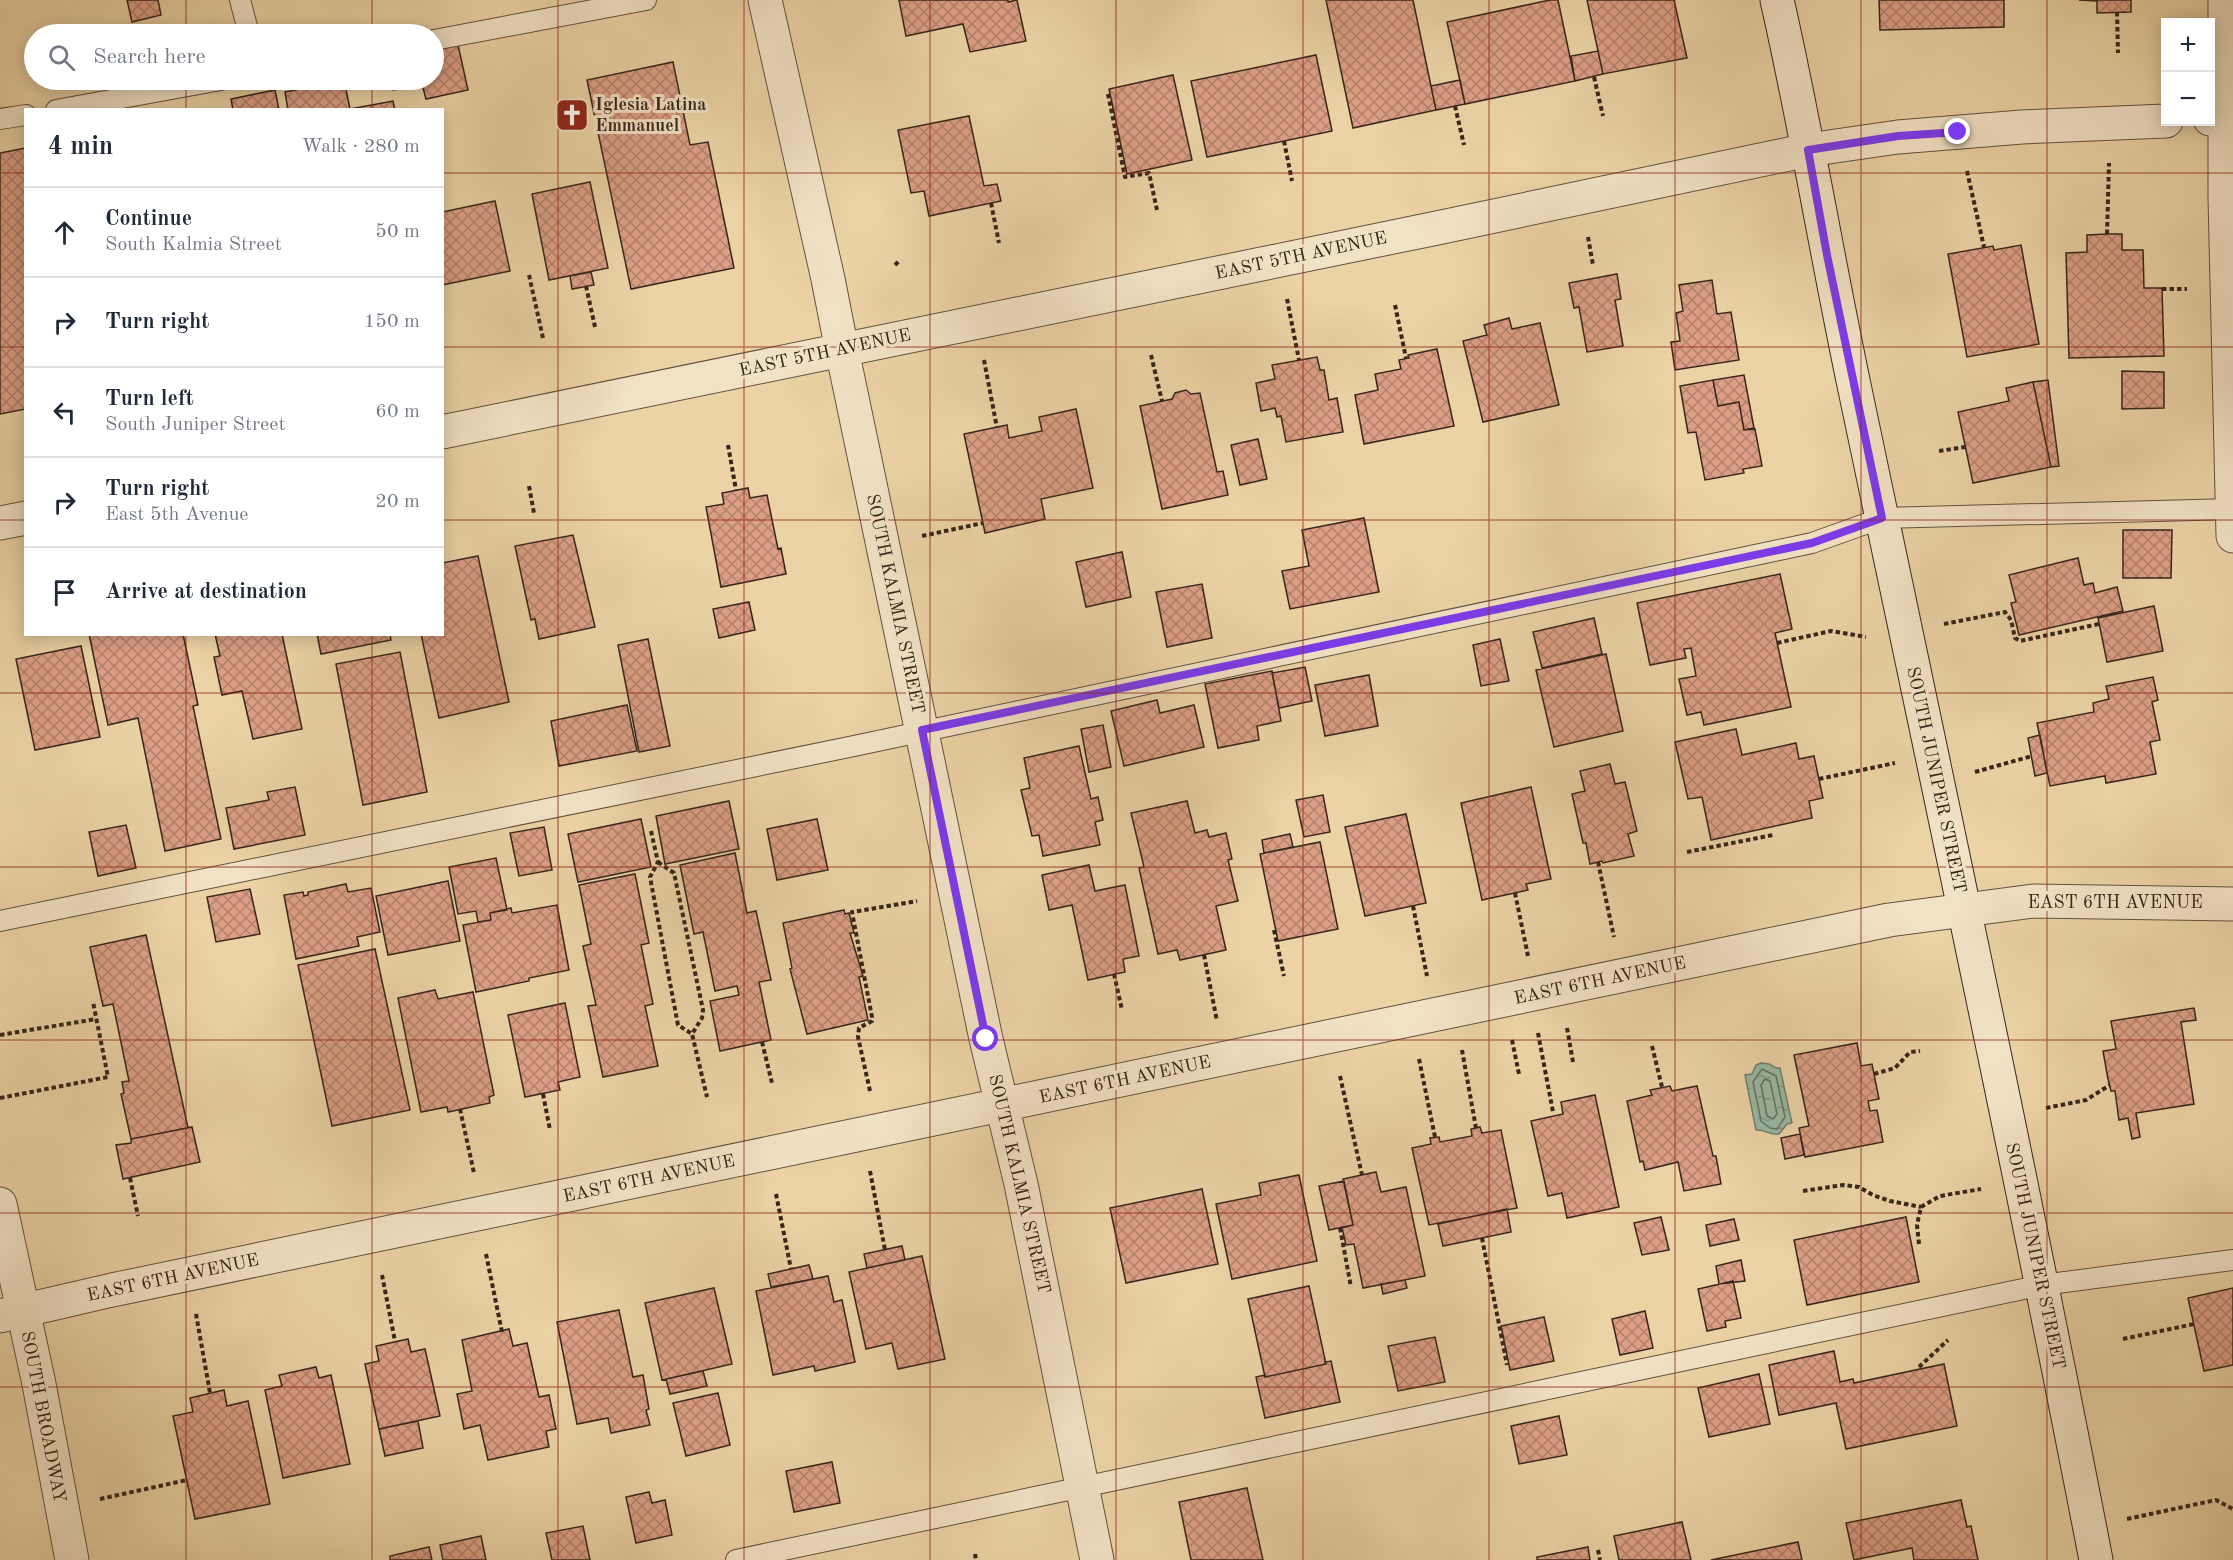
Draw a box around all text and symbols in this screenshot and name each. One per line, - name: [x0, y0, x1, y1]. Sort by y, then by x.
- map controls: [2161, 18, 2215, 126]
- button: +: [2161, 18, 2215, 72]
- search box: [24, 24, 444, 90]
- icon: search: [45, 41, 78, 74]
- text: Search here: [93, 46, 206, 68]
- button: −: [2161, 72, 2215, 126]
- place label: Iglesia Latina Emmanuel: [595, 96, 706, 135]
- church icon: Iglesia Latina Emmanuel: [554, 97, 590, 133]
- route end: [1944, 118, 1970, 144]
- text: 4 min: [48, 134, 113, 160]
- text: Walk · 280 m: [301, 137, 420, 157]
- text: Continue: [105, 208, 192, 230]
- icon: ahead: [48, 216, 81, 249]
- text: 50 m: [375, 222, 420, 242]
- street label: EAST 5TH AVENUE: [1213, 229, 1389, 283]
- text: South Kalmia Street: [105, 235, 282, 255]
- icon: right: [48, 306, 81, 339]
- text: Turn right: [105, 311, 209, 333]
- text: 150 m: [364, 312, 420, 332]
- street label: EAST 5TH AVENUE: [737, 326, 913, 380]
- text: Turn left: [105, 388, 194, 410]
- icon: left: [48, 396, 81, 429]
- text: 60 m: [375, 402, 420, 422]
- text: South Juniper Street: [105, 415, 286, 435]
- text: Turn right: [105, 478, 209, 500]
- icon: right: [48, 486, 81, 519]
- text: 20 m: [375, 492, 420, 512]
- street label: SOUTH KALMIA STREET: [863, 492, 927, 716]
- text: East 5th Avenue: [105, 505, 249, 525]
- icon: arrive: [48, 576, 81, 609]
- text: Arrive at destination: [105, 581, 307, 603]
- street label: SOUTH JUNIPER STREET: [1903, 665, 1969, 895]
- street label: EAST 6TH AVENUE: [2027, 894, 2203, 912]
- street label: EAST 6TH AVENUE: [1512, 954, 1688, 1008]
- route start: [972, 1025, 998, 1051]
- street label: EAST 6TH AVENUE: [1037, 1053, 1213, 1107]
- street label: SOUTH KALMIA STREET: [985, 1073, 1053, 1295]
- street label: SOUTH JUNIPER STREET: [2002, 1141, 2068, 1371]
- street label: EAST 6TH AVENUE: [561, 1152, 737, 1206]
- street label: EAST 6TH AVENUE: [85, 1251, 261, 1305]
- street label: SOUTH BROADWAY: [18, 1330, 68, 1504]

